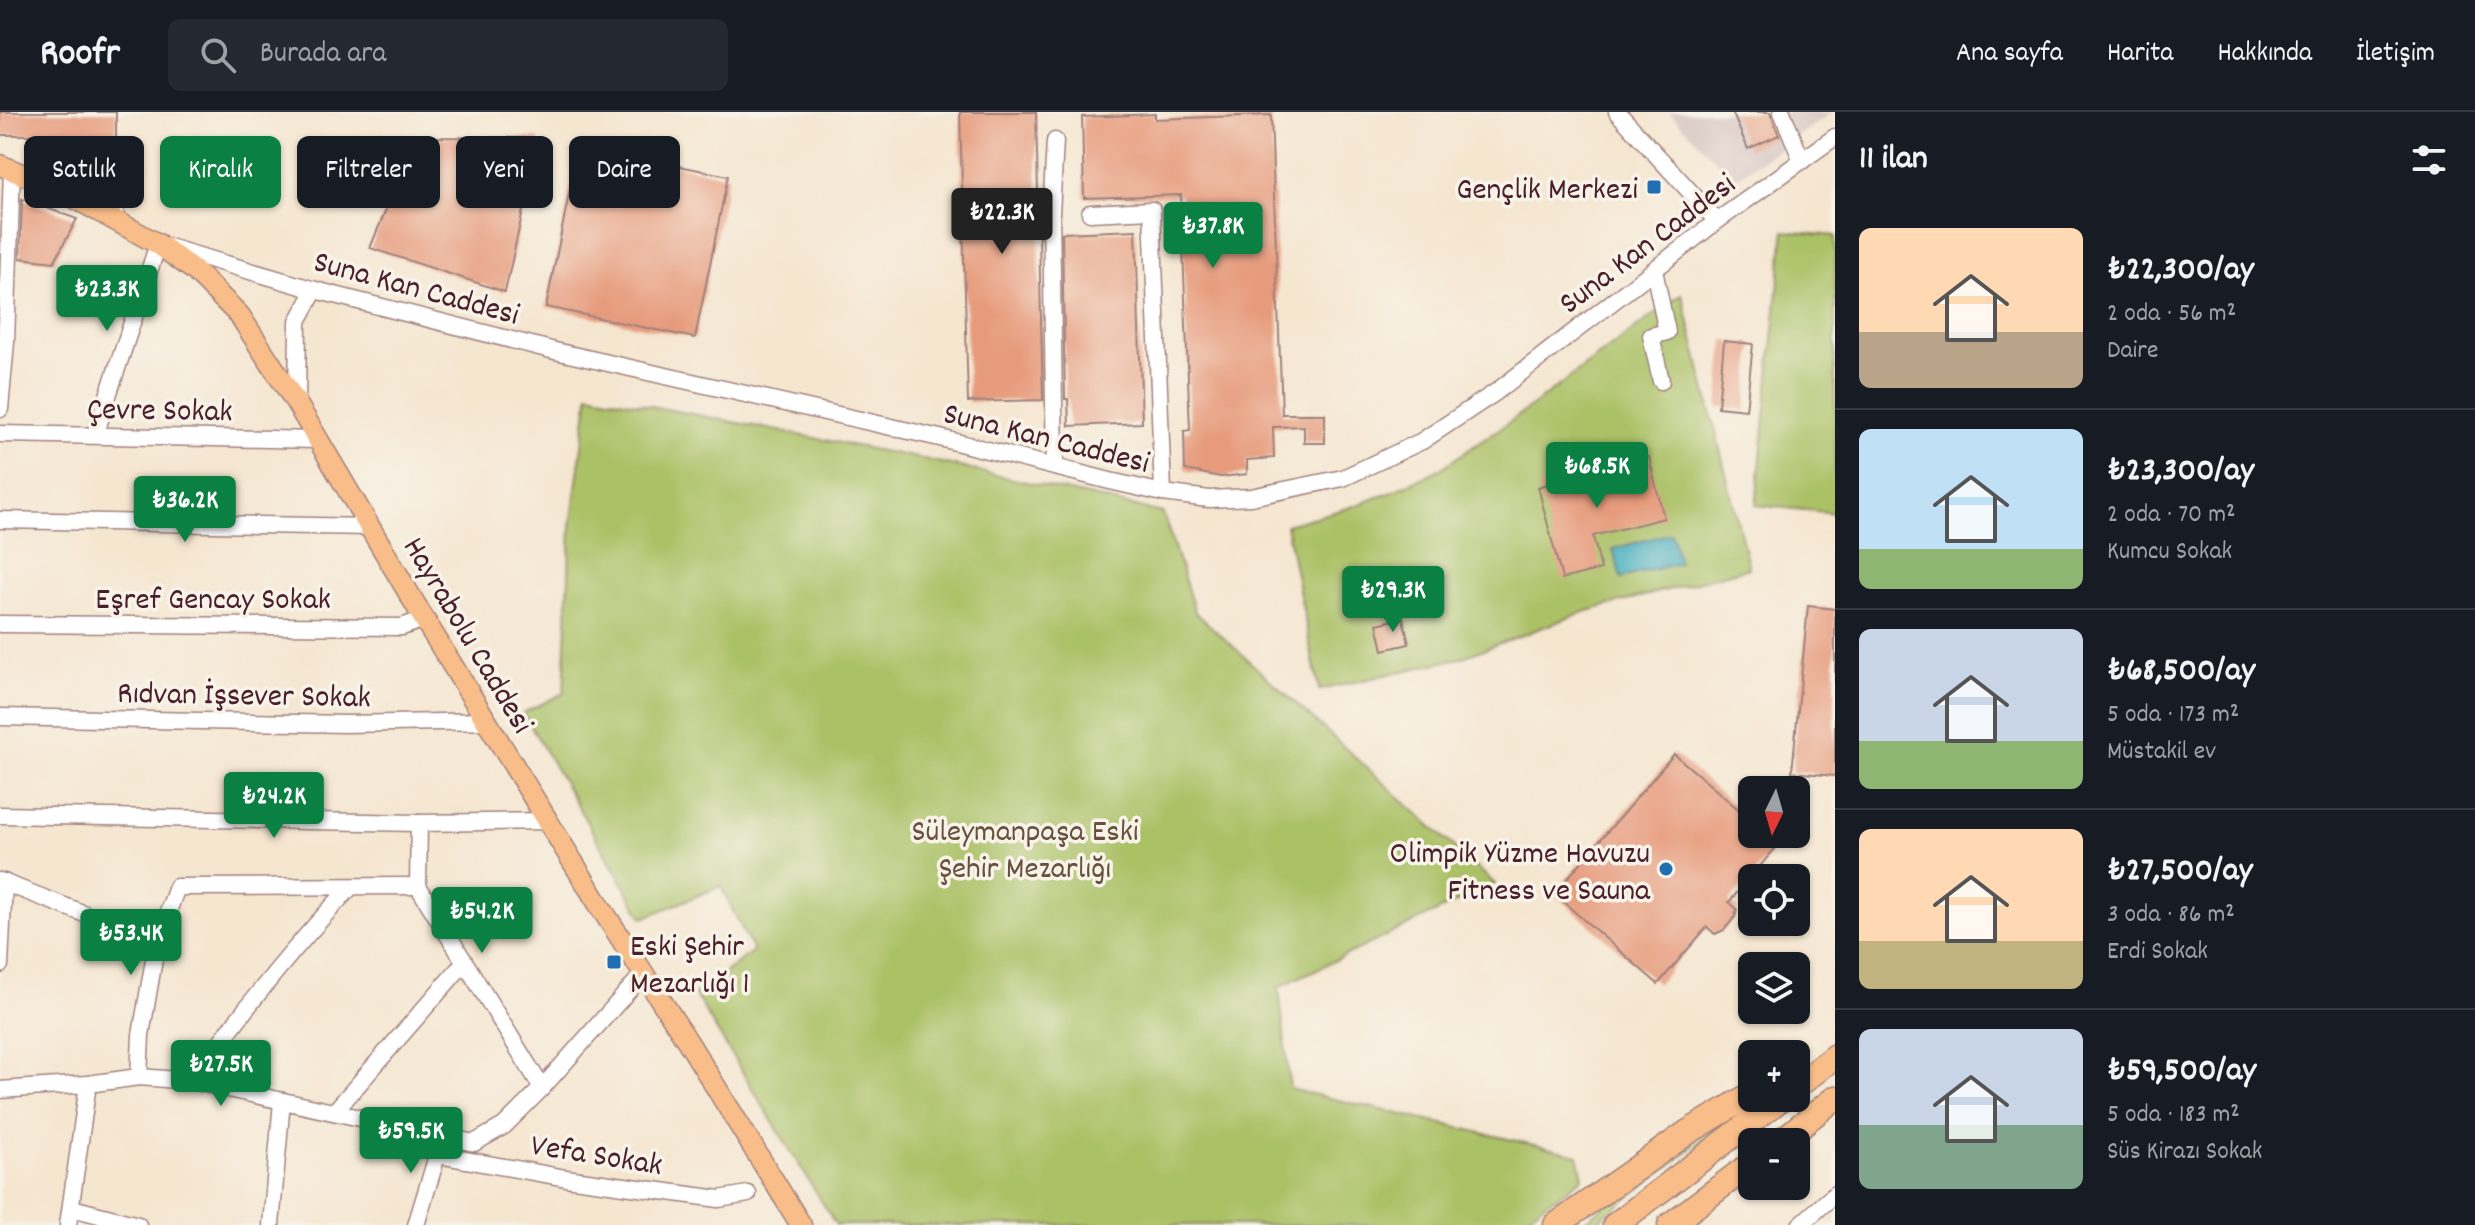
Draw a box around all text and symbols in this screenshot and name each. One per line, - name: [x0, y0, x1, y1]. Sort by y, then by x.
- search box: [168, 19, 728, 91]
- text: Roofr: [40, 28, 120, 83]
- icon: search: [196, 33, 240, 77]
- text: Burada ara: [260, 34, 386, 77]
- text: Ana sayfa: [1956, 35, 2063, 75]
- text: Harita: [2107, 35, 2173, 75]
- text: Hakkında: [2217, 35, 2312, 75]
- text: İletişim: [2356, 35, 2435, 75]
- chip: Satılık: [24, 136, 144, 208]
- chip: Kiralık: [160, 136, 281, 208]
- chip: Filtreler: [297, 136, 440, 208]
- chip: Yeni: [456, 136, 553, 208]
- chip: Daire: [569, 136, 680, 208]
- text: 11 ilan: [1859, 136, 1928, 185]
- icon: filters: [2407, 138, 2451, 182]
- street label: Suna Kan Caddesi: [1551, 164, 1747, 328]
- place label: Gençlik Merkezi: [1456, 169, 1638, 215]
- marker: Gençlik Merkezi: [1645, 178, 1663, 196]
- pin: ₺22.3K: [937, 188, 1067, 256]
- text: ₺22.3K: [969, 195, 1035, 232]
- pin: ₺37.8K: [1148, 202, 1278, 270]
- text: ₺37.8K: [1182, 209, 1244, 246]
- street label: Suna Kan Caddesi: [308, 241, 524, 340]
- text: ₺22,300/ay: [2107, 247, 2254, 296]
- icon: home: [1923, 260, 2019, 356]
- pin: ₺23.3K: [42, 265, 172, 333]
- text: ₺23.3K: [74, 272, 140, 309]
- text: 2 oda · 56 m²: [2107, 296, 2236, 333]
- text: Daire: [2107, 333, 2158, 370]
- street label: Çevre Sokak: [87, 389, 233, 437]
- street label: Suna Kan Caddesi: [938, 393, 1154, 489]
- pin: ₺68.5K: [1532, 442, 1662, 510]
- text: ₺23,300/ay: [2107, 448, 2254, 497]
- text: ₺68.5K: [1564, 449, 1630, 486]
- icon: home: [1923, 461, 2019, 557]
- pin: ₺36.2K: [120, 476, 250, 544]
- text: ₺36.2K: [152, 483, 218, 520]
- text: 2 oda · 70 m²: [2107, 497, 2236, 534]
- street label: Hayrabolu Caddesi: [389, 529, 543, 744]
- text: Kumcu Sokak: [2107, 534, 2232, 571]
- pin: ₺29.3K: [1328, 566, 1458, 634]
- text: ₺29.3K: [1360, 573, 1426, 610]
- street label: Eşref Gencay Sokak: [95, 579, 331, 625]
- text: ₺68,500/ay: [2107, 648, 2255, 697]
- icon: home: [1923, 661, 2019, 757]
- street label: Rıdvan İşsever Sokak: [117, 673, 371, 723]
- text: 5 oda · 173 m²: [2107, 697, 2239, 734]
- text: Müstakil ev: [2107, 734, 2216, 771]
- pin: ₺24.2K: [209, 772, 339, 840]
- north arrow: [1738, 776, 1810, 848]
- map controls: [1738, 776, 1810, 1200]
- text: ₺24.2K: [242, 779, 306, 816]
- park label: Süleymanpaşa Eski Şehir Mezarlığı: [911, 811, 1139, 894]
- place label: Olimpik Yüzme Havuzu Fitness ve Sauna: [1390, 833, 1651, 916]
- text: ₺27,500/ay: [2107, 848, 2253, 897]
- marker: Olimpik Yüzme Havuzu Fitness ve Sauna: [1657, 860, 1675, 878]
- icon: home: [1923, 861, 2019, 957]
- button: locate: [1738, 864, 1810, 936]
- pin: ₺54.2K: [417, 887, 547, 955]
- text: ₺54.2K: [449, 894, 515, 931]
- text: 3 oda · 86 m²: [2107, 897, 2235, 934]
- pin: ₺53.4K: [66, 909, 196, 977]
- text: ₺53.4K: [98, 916, 164, 953]
- place label: Eski Şehir Mezarlığı 1: [630, 926, 750, 1009]
- text: Erdi Sokak: [2107, 934, 2208, 971]
- button: layers: [1738, 952, 1810, 1024]
- marker: Eski Şehir Mezarlığı 1: [605, 953, 623, 971]
- pin: ₺27.5K: [156, 1040, 286, 1108]
- button: +: [1738, 1040, 1810, 1112]
- text: ₺27.5K: [189, 1047, 253, 1084]
- text: ₺59,500/ay: [2107, 1048, 2256, 1097]
- icon: home: [1923, 1061, 2019, 1157]
- text: 5 oda · 183 m²: [2107, 1097, 2240, 1134]
- pin: ₺59.5K: [346, 1107, 476, 1175]
- text: ₺59.5K: [378, 1114, 444, 1151]
- street label: Vefa Sokak: [527, 1125, 665, 1191]
- button: −: [1738, 1128, 1810, 1200]
- text: Süs Kirazı Sokak: [2107, 1134, 2262, 1171]

